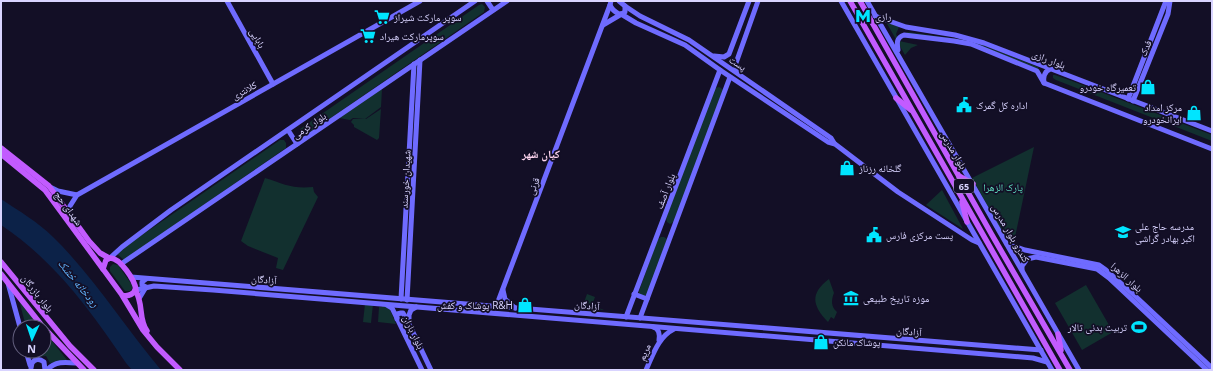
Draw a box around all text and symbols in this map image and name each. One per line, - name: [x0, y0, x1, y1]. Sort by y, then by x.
- metro station icon: رازی: [854, 7, 872, 25]
- supermarket icon: سوپر مارکت شیراز: [373, 8, 391, 26]
- place label: رازی: [875, 9, 891, 23]
- place label: سوپر مارکت شیراز: [393, 10, 462, 24]
- street label: بابایی: [247, 25, 269, 51]
- supermarket icon: سوپرمارکت هیراد: [359, 27, 377, 45]
- place label: سوپرمارکت هیراد: [380, 29, 444, 43]
- street label: فدک: [1135, 38, 1155, 58]
- street label: بلوار رازی: [1030, 46, 1068, 72]
- street label: پست: [726, 52, 749, 74]
- street label: کلانتری: [229, 77, 259, 103]
- shop icon: تعمیرگاه خودرو: [1139, 78, 1157, 96]
- place label: تعمیرگاه خودرو: [1080, 80, 1136, 94]
- public building icon: اداره کل گمرک: [955, 96, 973, 114]
- place label: اداره کل گمرک: [976, 98, 1028, 112]
- place label: مرکز امداد ایرانخودرو: [1143, 100, 1182, 126]
- shop icon: مرکز امداد ایرانخودرو: [1185, 104, 1203, 122]
- street label: بلوار کرمی: [289, 108, 329, 142]
- street label: بلوار مدرس: [937, 128, 971, 172]
- district label: کیان شهر: [521, 146, 560, 162]
- street label: شهیدان خورسند: [396, 149, 414, 209]
- shop icon: گلخانه رزناز: [838, 159, 856, 177]
- place label: گلخانه رزناز: [858, 161, 902, 175]
- street label: بلوار آصف: [652, 171, 678, 211]
- street label: قرنی: [523, 175, 543, 197]
- road number: 65: [954, 179, 974, 193]
- park label: پارک الزهرا: [983, 180, 1023, 194]
- street label: شهدای حج: [52, 188, 86, 228]
- street label: کندرو بلوار مدرس: [989, 201, 1033, 265]
- place label: مدرسه حاج علی اکبر بهادر گراشی: [1135, 219, 1195, 245]
- school or university icon: مدرسه حاج علی اکبر بهادر گراشی: [1114, 223, 1132, 241]
- public building icon: پست مرکزی فارس: [865, 226, 883, 244]
- place label: پست مرکزی فارس: [886, 228, 953, 242]
- water label: رودخانه خشک: [55, 256, 103, 310]
- street label: بلوار الزهرا: [1108, 259, 1146, 295]
- street label: بلوار بازرگان: [19, 271, 58, 315]
- street label: آزادگان: [251, 271, 278, 287]
- museum icon: موزه تاریخ طبیعی: [842, 289, 860, 307]
- place label: موزه تاریخ طبیعی: [863, 291, 930, 305]
- shop icon: پوشاک و کفش R&H: [516, 296, 534, 314]
- street label: آزادگان: [574, 297, 601, 313]
- place label: پوشاک و کفش R&H: [437, 298, 513, 312]
- street label: بلوار باران: [400, 313, 428, 352]
- sports icon: تربیت بدنی تالار: [1130, 318, 1148, 336]
- north arrow: [12, 319, 52, 359]
- place label: تربیت بدنی تالار: [1067, 320, 1127, 334]
- street label: آزادگان: [896, 323, 923, 339]
- shop icon: پوشاک مانکن: [812, 333, 830, 351]
- place label: پوشاک مانکن: [833, 335, 880, 349]
- street label: مریم: [634, 341, 655, 363]
- text: N: [27, 342, 36, 357]

